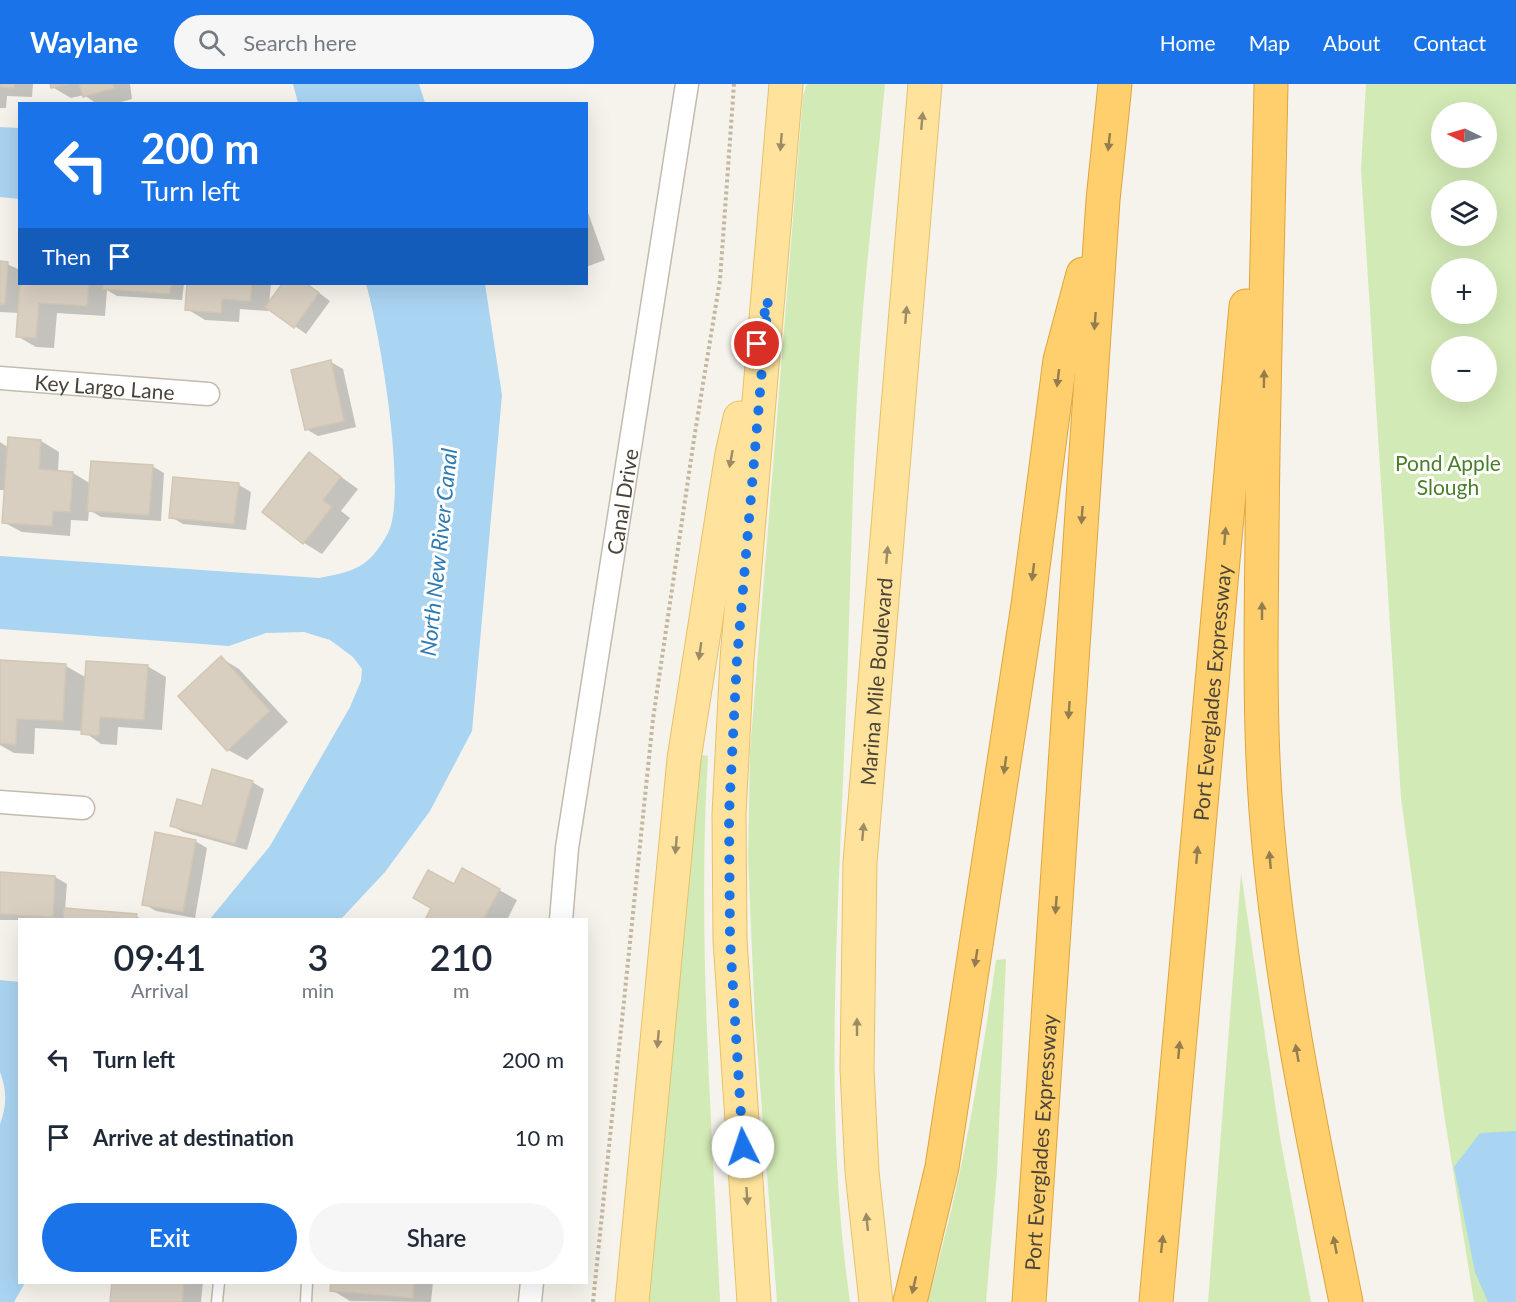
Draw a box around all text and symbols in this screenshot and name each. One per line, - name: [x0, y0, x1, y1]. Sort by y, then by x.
- search box: [174, 15, 594, 69]
- text: Waylane: [30, 25, 138, 59]
- icon: search: [195, 26, 228, 59]
- text: Search here: [243, 29, 357, 56]
- text: Home: [1160, 30, 1216, 55]
- text: Map: [1249, 30, 1290, 55]
- text: About: [1323, 30, 1380, 55]
- text: Contact: [1413, 30, 1486, 55]
- north arrow: [1431, 102, 1497, 168]
- map controls: [1431, 102, 1497, 402]
- one-way arrow: [917, 111, 927, 130]
- text: 200 m: [141, 123, 259, 173]
- icon: left: [42, 126, 120, 204]
- one-way arrow: [1104, 132, 1114, 151]
- one-way arrow: [776, 133, 786, 152]
- text: Turn left: [141, 174, 240, 207]
- button: layers: [1431, 180, 1497, 246]
- icon: arrive: [103, 240, 136, 273]
- text: Then: [42, 243, 91, 270]
- button: +: [1431, 258, 1497, 324]
- one-way arrow: [902, 306, 911, 325]
- one-way arrow: [1090, 311, 1100, 330]
- pin: [731, 318, 782, 369]
- icon: arrive: [740, 327, 773, 360]
- button: −: [1431, 336, 1497, 402]
- street label: Key Largo Lane: [34, 368, 176, 404]
- one-way arrow: [1053, 369, 1063, 388]
- one-way arrow: [1260, 369, 1269, 388]
- water label: North New River Canal: [414, 447, 462, 657]
- street label: Canal Drive: [601, 447, 642, 556]
- one-way arrow: [726, 449, 735, 468]
- park label: Pond Apple Slough: [1395, 450, 1501, 499]
- one-way arrow: [1077, 506, 1086, 525]
- one-way arrow: [1220, 526, 1230, 545]
- one-way arrow: [882, 545, 892, 564]
- one-way arrow: [1028, 562, 1037, 581]
- street label: Port Everglades Expressway: [1187, 563, 1235, 822]
- street label: Marina Mile Boulevard: [854, 577, 896, 787]
- one-way arrow: [1257, 602, 1267, 621]
- one-way arrow: [696, 642, 705, 661]
- one-way arrow: [1064, 701, 1073, 720]
- one-way arrow: [1000, 755, 1009, 774]
- one-way arrow: [858, 823, 868, 842]
- one-way arrow: [671, 835, 681, 854]
- one-way arrow: [1192, 846, 1202, 865]
- one-way arrow: [1265, 851, 1275, 870]
- one-way arrow: [1051, 895, 1060, 914]
- text: 09:41: [114, 935, 206, 979]
- text: 3: [308, 935, 328, 979]
- text: 210: [430, 935, 492, 979]
- one-way arrow: [971, 948, 980, 967]
- text: Arrival: [131, 978, 189, 1002]
- text: min: [302, 978, 334, 1002]
- text: m: [453, 978, 469, 1002]
- street label: Port Everglades Expressway: [1019, 1013, 1061, 1272]
- one-way arrow: [852, 1018, 862, 1037]
- one-way arrow: [653, 1029, 663, 1048]
- one-way arrow: [1174, 1040, 1184, 1059]
- icon: left: [42, 1043, 75, 1076]
- one-way arrow: [1292, 1044, 1301, 1063]
- text: Turn left: [93, 1046, 175, 1073]
- text: 200 m: [502, 1046, 564, 1073]
- position arrow: [711, 1115, 775, 1179]
- icon: arrive: [42, 1121, 75, 1154]
- text: Arrive at destination: [93, 1124, 294, 1151]
- text: 10 m: [515, 1124, 564, 1151]
- one-way arrow: [742, 1186, 752, 1205]
- button: Exit: [42, 1203, 297, 1272]
- button: Share: [309, 1203, 564, 1272]
- one-way arrow: [862, 1212, 872, 1231]
- one-way arrow: [1157, 1234, 1167, 1253]
- one-way arrow: [1330, 1235, 1339, 1254]
- one-way arrow: [909, 1276, 919, 1294]

